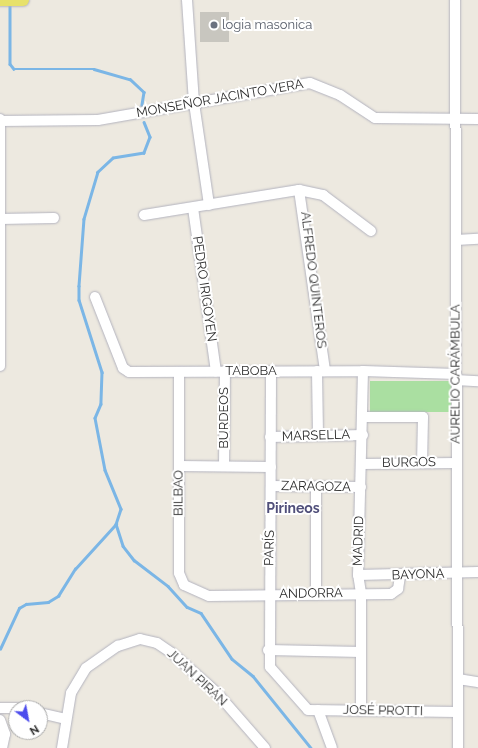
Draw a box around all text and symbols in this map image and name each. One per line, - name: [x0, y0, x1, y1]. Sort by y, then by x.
- place label: logia masonica: [222, 17, 312, 33]
- marker: logia masonica: [209, 20, 219, 30]
- street label: MONSEÑOR JACINTO VERA: [135, 77, 305, 121]
- street label: ALFREDO QUINTEROS: [297, 211, 329, 349]
- street label: PEDRO IRIGOYEN: [189, 235, 219, 343]
- street label: AURELIO CARÁMBULA: [448, 304, 464, 444]
- street label: TABOBA: [225, 363, 277, 379]
- street label: BURDEOS: [216, 387, 232, 449]
- street label: MARSELLA: [282, 427, 350, 445]
- street label: BURGOS: [382, 455, 436, 471]
- street label: BILBAO: [171, 470, 187, 516]
- street label: ZARAGOZA: [281, 479, 351, 495]
- district label: Pirineos: [266, 500, 320, 516]
- street label: MADRID: [350, 515, 368, 567]
- street label: PARÍS: [262, 530, 278, 566]
- street label: BAYONA: [391, 566, 445, 584]
- street label: ANDORRA: [279, 586, 343, 602]
- street label: JUAN PIRÁN: [164, 646, 230, 710]
- north arrow: [8, 700, 48, 740]
- street label: JOSÉ PROTTI: [343, 703, 423, 719]
- text: N: [27, 722, 41, 737]

